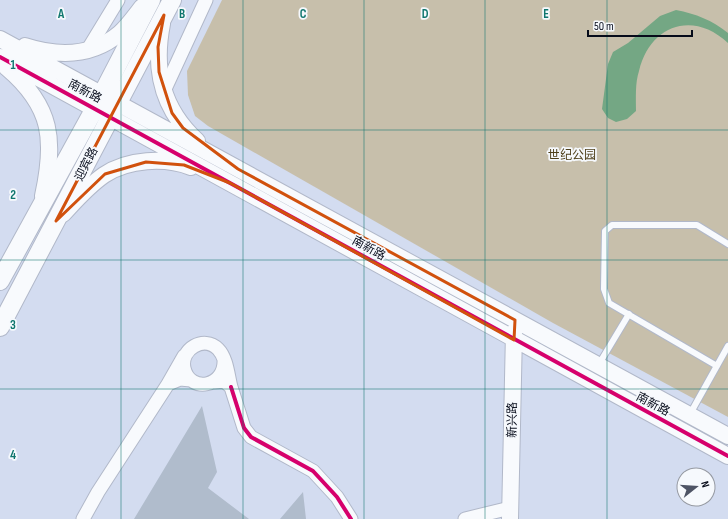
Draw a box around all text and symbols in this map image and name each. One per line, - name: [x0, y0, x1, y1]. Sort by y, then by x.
- text: A: [57, 6, 65, 22]
- text: B: [179, 6, 185, 22]
- text: C: [300, 6, 307, 22]
- text: D: [422, 6, 429, 22]
- text: E: [543, 6, 549, 22]
- scale bar: [588, 12, 692, 38]
- text: 50 m: [594, 19, 614, 34]
- text: 1: [10, 57, 16, 73]
- street label: 南新路: [65, 76, 104, 107]
- street label: 迎宾路: [72, 145, 101, 184]
- park label: 世纪公园: [548, 148, 596, 163]
- text: 2: [10, 187, 16, 203]
- street label: 南新路: [349, 233, 388, 264]
- text: 3: [10, 317, 16, 333]
- street label: 南新路: [633, 389, 672, 420]
- street label: 新兴路: [505, 402, 520, 438]
- text: 4: [10, 447, 16, 463]
- north arrow: [676, 467, 716, 507]
- text: N: [698, 480, 712, 489]

